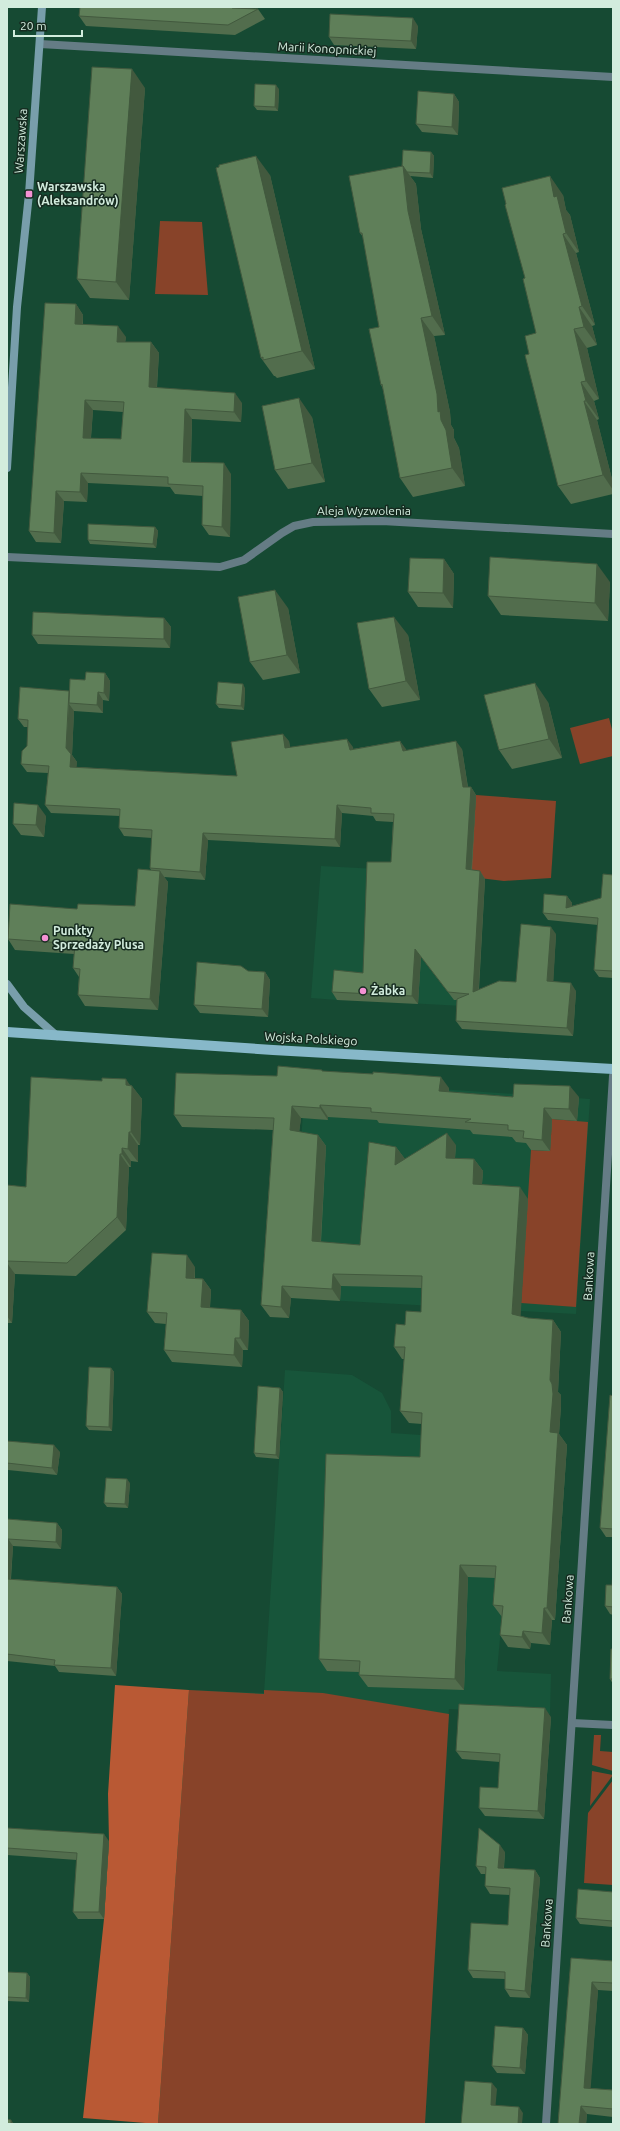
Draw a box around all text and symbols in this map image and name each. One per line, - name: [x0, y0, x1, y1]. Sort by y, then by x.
- scale bar: [14, 12, 82, 38]
- text: 20 m: [20, 19, 47, 32]
- street label: Marii Konopnickiej: [277, 39, 377, 58]
- street label: Warszawska: [12, 108, 29, 174]
- place label: Warszawska (Aleksandrów): [37, 180, 119, 208]
- marker: Warszawska (Aleksandrów): [24, 189, 34, 199]
- street label: Aleja Wyzwolenia: [317, 504, 411, 517]
- place label: Punkty Sprzedaży Plusa: [53, 924, 144, 951]
- marker: Punkty Sprzedaży Plusa: [40, 933, 50, 943]
- place label: Żabka: [371, 983, 405, 997]
- marker: Żabka: [358, 986, 368, 996]
- street label: Wojska Polskiego: [264, 1030, 358, 1047]
- street label: Bankowa: [581, 1251, 596, 1301]
- street label: Bankowa: [559, 1574, 576, 1624]
- street label: Bankowa: [538, 1898, 555, 1948]

